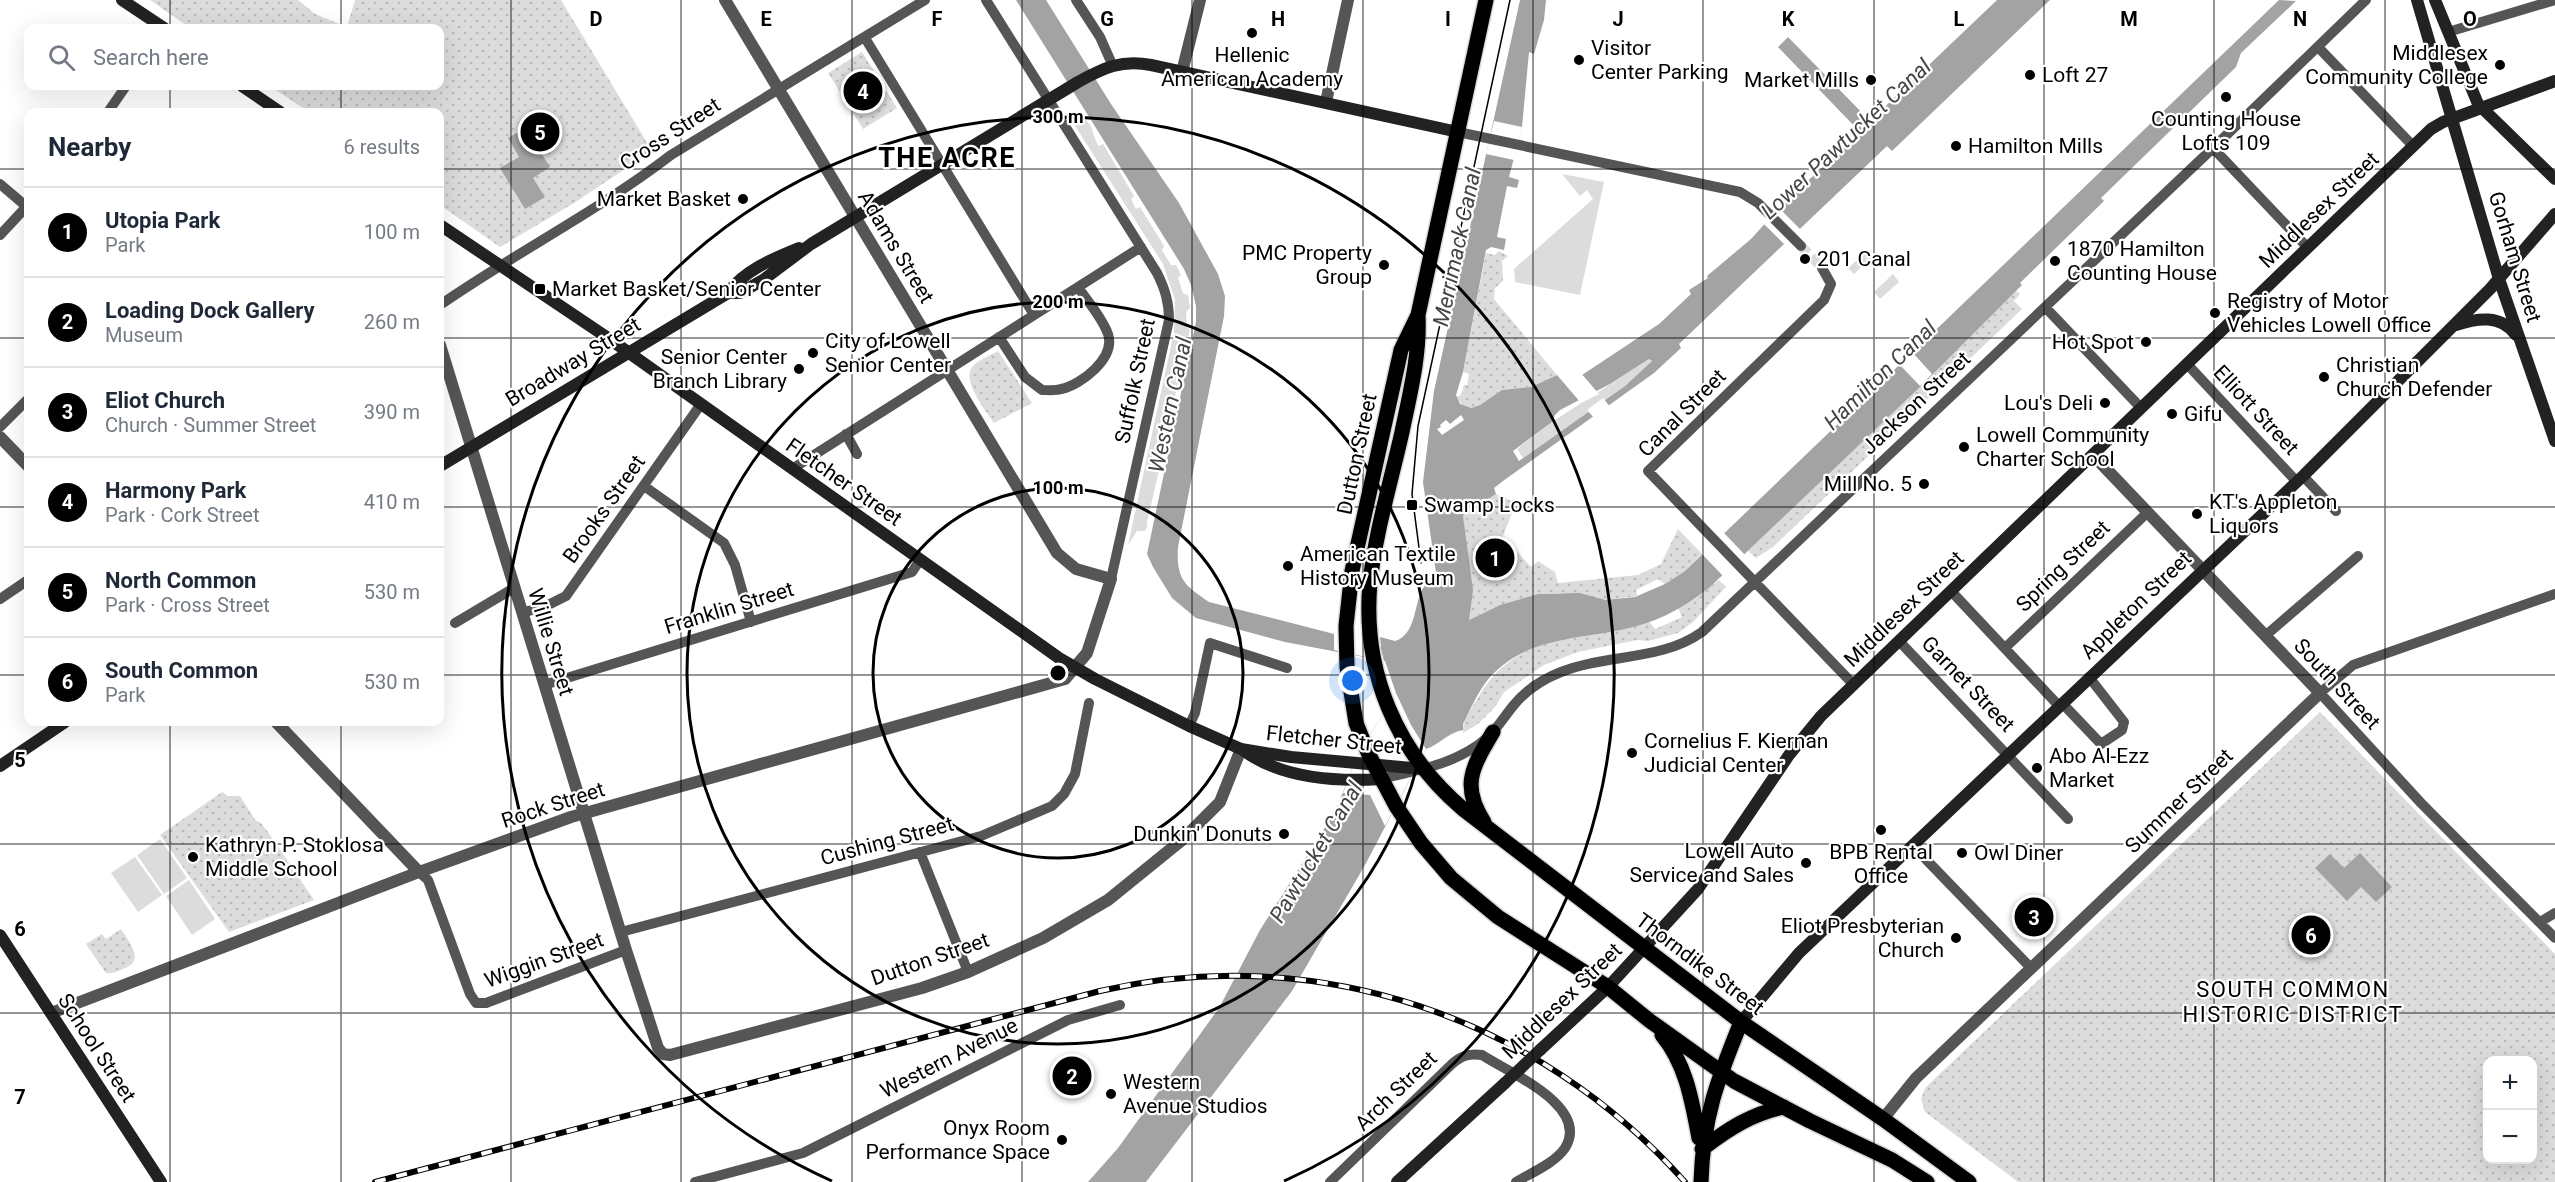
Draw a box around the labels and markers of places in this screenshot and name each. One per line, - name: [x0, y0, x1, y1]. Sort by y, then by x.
- marker: Hellenic American Academy: [1245, 26, 1259, 40]
- place label: Visitor Center Parking: [1591, 36, 1729, 84]
- place label: Middlesex Community College: [2305, 41, 2488, 89]
- place label: Hellenic American Academy: [1161, 43, 1343, 91]
- marker: Visitor Center Parking: [1572, 53, 1586, 67]
- marker: Middlesex Community College: [2493, 58, 2507, 72]
- place label: Loft 27: [2042, 63, 2108, 87]
- pin: 4: [844, 68, 882, 113]
- place label: Market Mills: [1744, 68, 1859, 92]
- marker: Loft 27: [2023, 68, 2037, 82]
- marker: Market Mills: [1864, 73, 1878, 87]
- marker: Counting House Lofts 109: [2219, 90, 2233, 104]
- place label: Counting House Lofts 109: [2151, 107, 2301, 155]
- pin: 5: [520, 110, 560, 154]
- place label: Hamilton Mills: [1968, 134, 2103, 158]
- marker: Hamilton Mills: [1949, 139, 1963, 153]
- place label: Market Basket: [597, 187, 731, 211]
- marker: Market Basket: [736, 192, 750, 206]
- place label: 1870 Hamilton Counting House: [2067, 237, 2217, 285]
- place label: PMC Property Group: [1242, 241, 1372, 289]
- place label: 201 Canal: [1817, 247, 1911, 271]
- marker: 201 Canal: [1798, 252, 1812, 266]
- marker: 1870 Hamilton Counting House: [2048, 254, 2062, 268]
- marker: PMC Property Group: [1377, 258, 1391, 272]
- place label: Market Basket/Senior Center: [552, 277, 821, 301]
- marker: Market Basket/Senior Center: [533, 282, 547, 296]
- place label: Registry of Motor Vehicles Lowell Office: [2227, 289, 2431, 337]
- marker: Registry of Motor Vehicles Lowell Office: [2208, 306, 2222, 320]
- place label: City of Lowell Senior Center: [825, 329, 951, 377]
- place label: Hot Spot: [2052, 330, 2134, 354]
- marker: Hot Spot: [2139, 335, 2153, 349]
- place label: Senior Center Branch Library: [653, 345, 787, 393]
- marker: City of Lowell Senior Center: [806, 346, 820, 360]
- place label: Christian Church Defender: [2336, 353, 2492, 401]
- marker: Senior Center Branch Library: [792, 362, 806, 376]
- marker: Christian Church Defender: [2317, 370, 2331, 384]
- place label: Lou's Deli: [2004, 391, 2093, 415]
- marker: Lou's Deli: [2098, 396, 2112, 410]
- place label: Gifu: [2184, 402, 2222, 426]
- marker: Gifu: [2165, 407, 2179, 421]
- place label: Lowell Community Charter School: [1976, 423, 2149, 471]
- marker: Lowell Community Charter School: [1957, 440, 1971, 454]
- place label: Mill No. 5: [1824, 472, 1912, 496]
- marker: Mill No. 5: [1917, 477, 1931, 491]
- place label: KT's Appleton Liquors: [2209, 490, 2337, 538]
- place label: Swamp Locks: [1424, 493, 1555, 517]
- marker: Swamp Locks: [1405, 498, 1419, 512]
- marker: KT's Appleton Liquors: [2190, 507, 2204, 521]
- pin: 1: [1476, 536, 1514, 580]
- place label: American Textile History Museum: [1300, 542, 1456, 590]
- marker: American Textile History Museum: [1281, 559, 1295, 573]
- centre of rings: [1048, 663, 1068, 683]
- place label: Cornelius F. Kiernan Judicial Center: [1644, 729, 1828, 777]
- place label: Abo Al-Ezz Market: [2049, 744, 2149, 792]
- marker: Cornelius F. Kiernan Judicial Center: [1625, 746, 1639, 760]
- marker: Abo Al-Ezz Market: [2030, 761, 2044, 775]
- place label: Dunkin' Donuts: [1133, 822, 1272, 846]
- marker: BPB Rental Office: [1874, 823, 1888, 837]
- marker: Dunkin' Donuts: [1277, 827, 1291, 841]
- place label: Kathryn P. Stoklosa Middle School: [205, 833, 384, 881]
- place label: Lowell Auto Service and Sales: [1629, 839, 1794, 887]
- place label: BPB Rental Office: [1829, 840, 1933, 888]
- place label: Owl Diner: [1974, 841, 2063, 865]
- marker: Owl Diner: [1955, 846, 1969, 860]
- marker: Kathryn P. Stoklosa Middle School: [186, 850, 200, 864]
- marker: Lowell Auto Service and Sales: [1799, 856, 1813, 870]
- pin: 3: [2014, 894, 2054, 940]
- pin: 6: [2292, 912, 2330, 958]
- place label: Eliot Presbyterian Church: [1781, 914, 1944, 962]
- marker: Eliot Presbyterian Church: [1949, 931, 1963, 945]
- pin: 2: [1052, 1054, 1092, 1098]
- place label: Western Avenue Studios: [1123, 1070, 1268, 1118]
- marker: Western Avenue Studios: [1104, 1087, 1118, 1101]
- place label: Onyx Room Performance Space: [866, 1116, 1050, 1164]
- marker: Onyx Room Performance Space: [1055, 1133, 1069, 1147]

